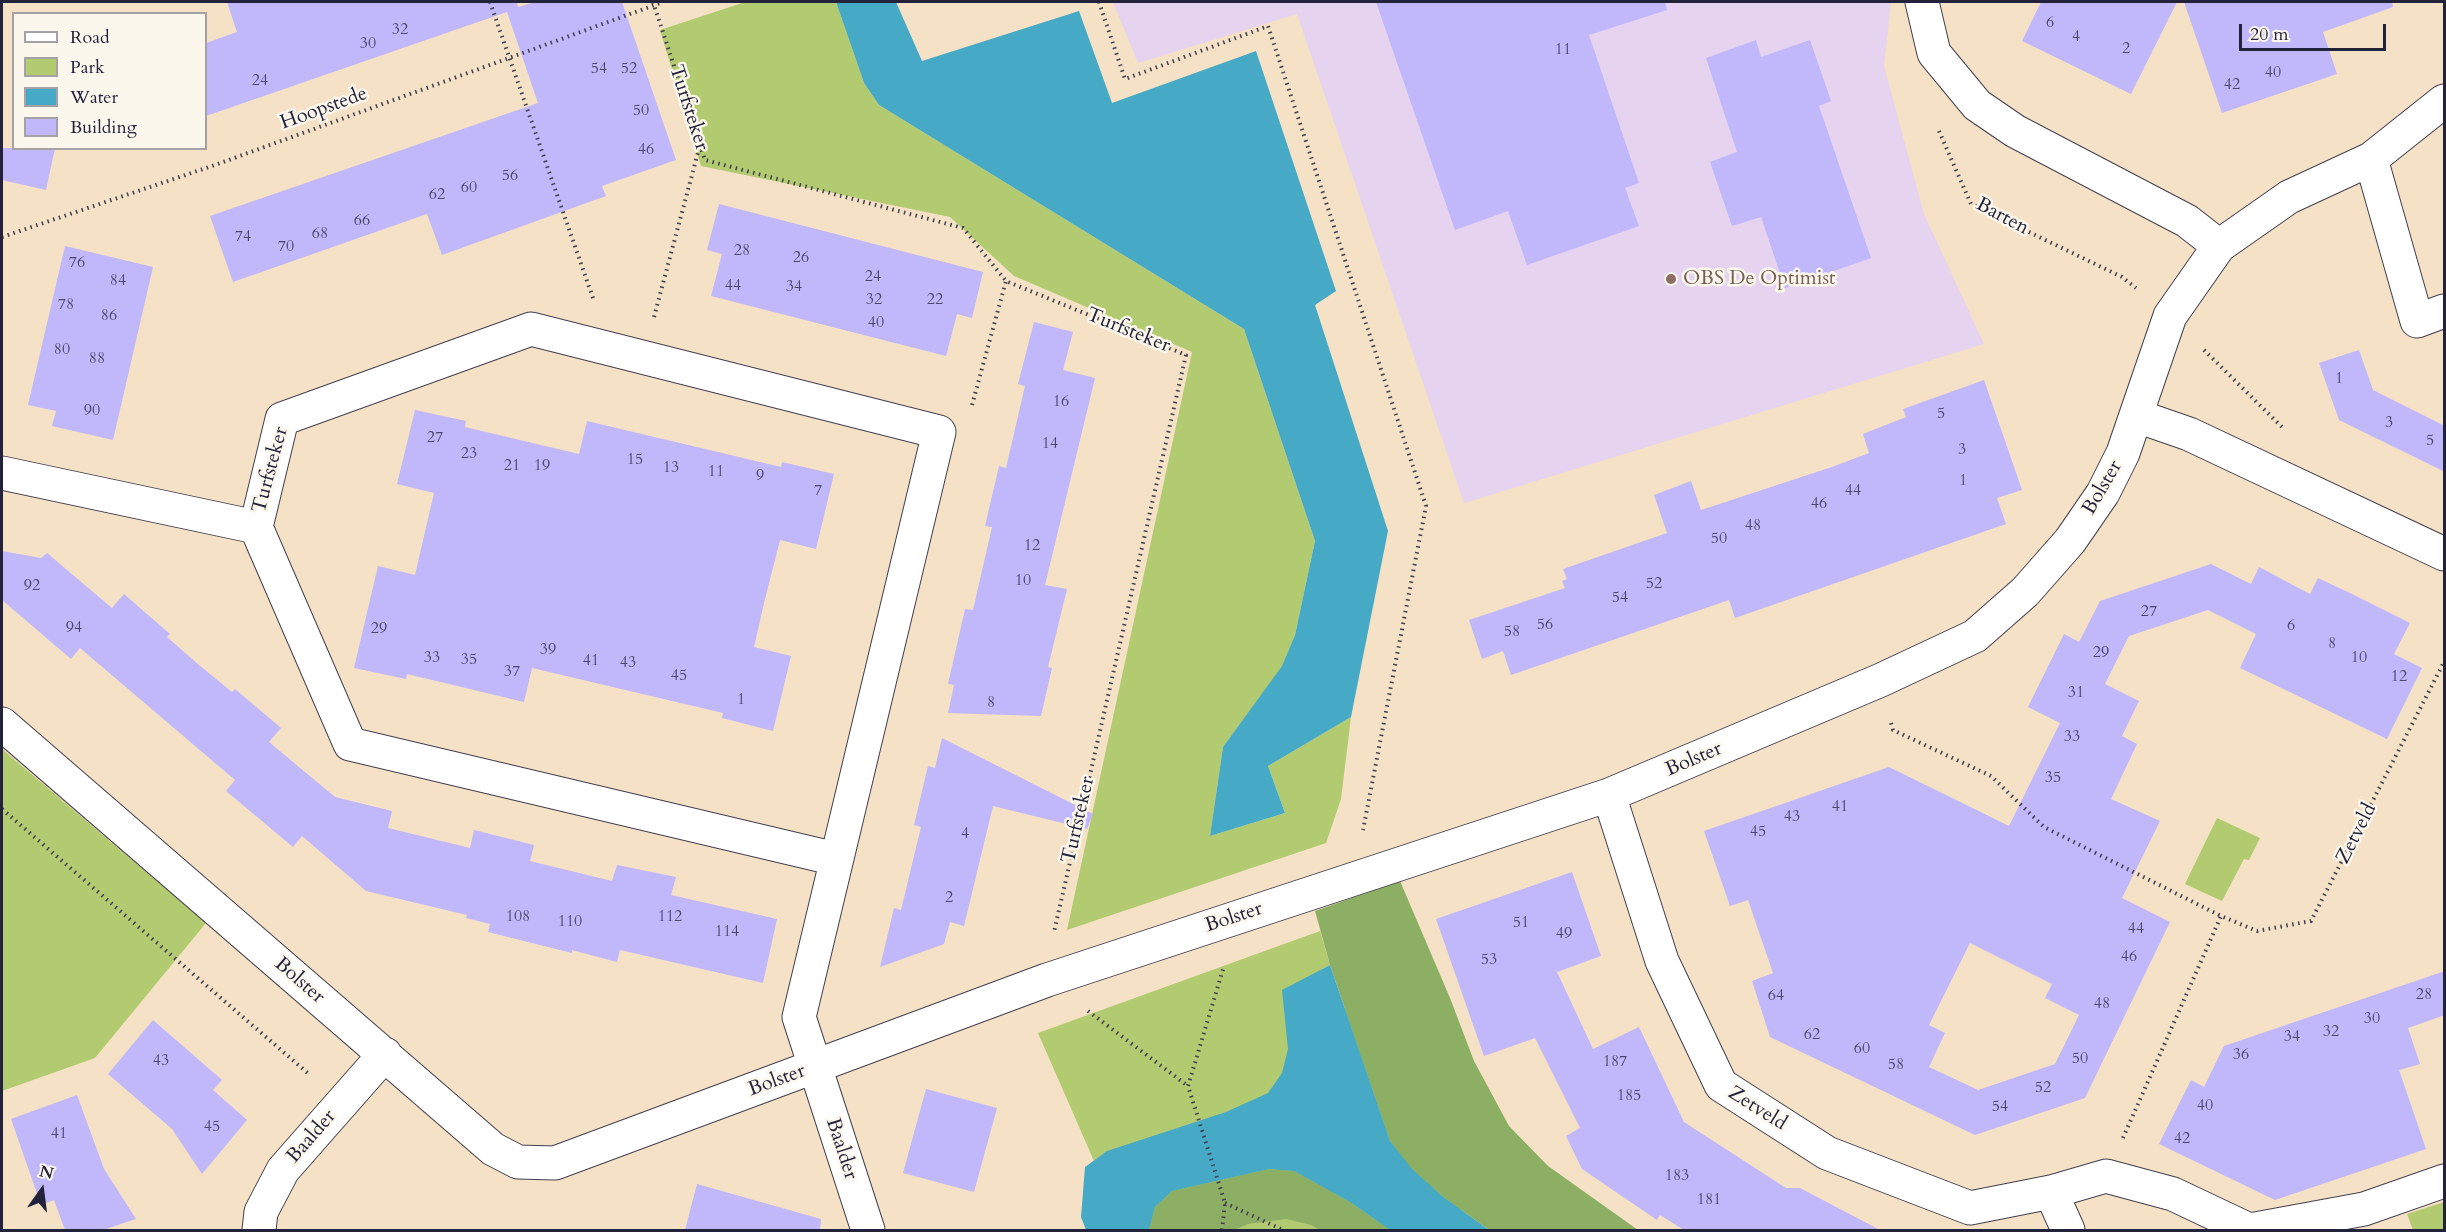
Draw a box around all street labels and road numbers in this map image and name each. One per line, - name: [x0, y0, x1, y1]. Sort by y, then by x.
- street label: Turfsteker: [663, 62, 713, 154]
- street label: Hoopstede: [277, 82, 371, 136]
- street label: Barten: [1972, 193, 2032, 241]
- street label: Turfsteker: [1083, 303, 1173, 359]
- street label: Turfsteker: [248, 424, 294, 516]
- street label: Bolster: [2078, 457, 2128, 519]
- street label: Bolster: [1662, 737, 1726, 783]
- street label: Turfsteker: [1057, 774, 1101, 866]
- street label: Zetveld: [2332, 800, 2382, 868]
- street label: Bolster: [1202, 897, 1266, 939]
- street label: Bolster: [269, 953, 329, 1009]
- street label: Bolster: [745, 1060, 809, 1102]
- street label: Zetveld: [1723, 1082, 1791, 1136]
- street label: Baalder: [282, 1105, 342, 1169]
- street label: Baalder: [820, 1115, 862, 1183]

